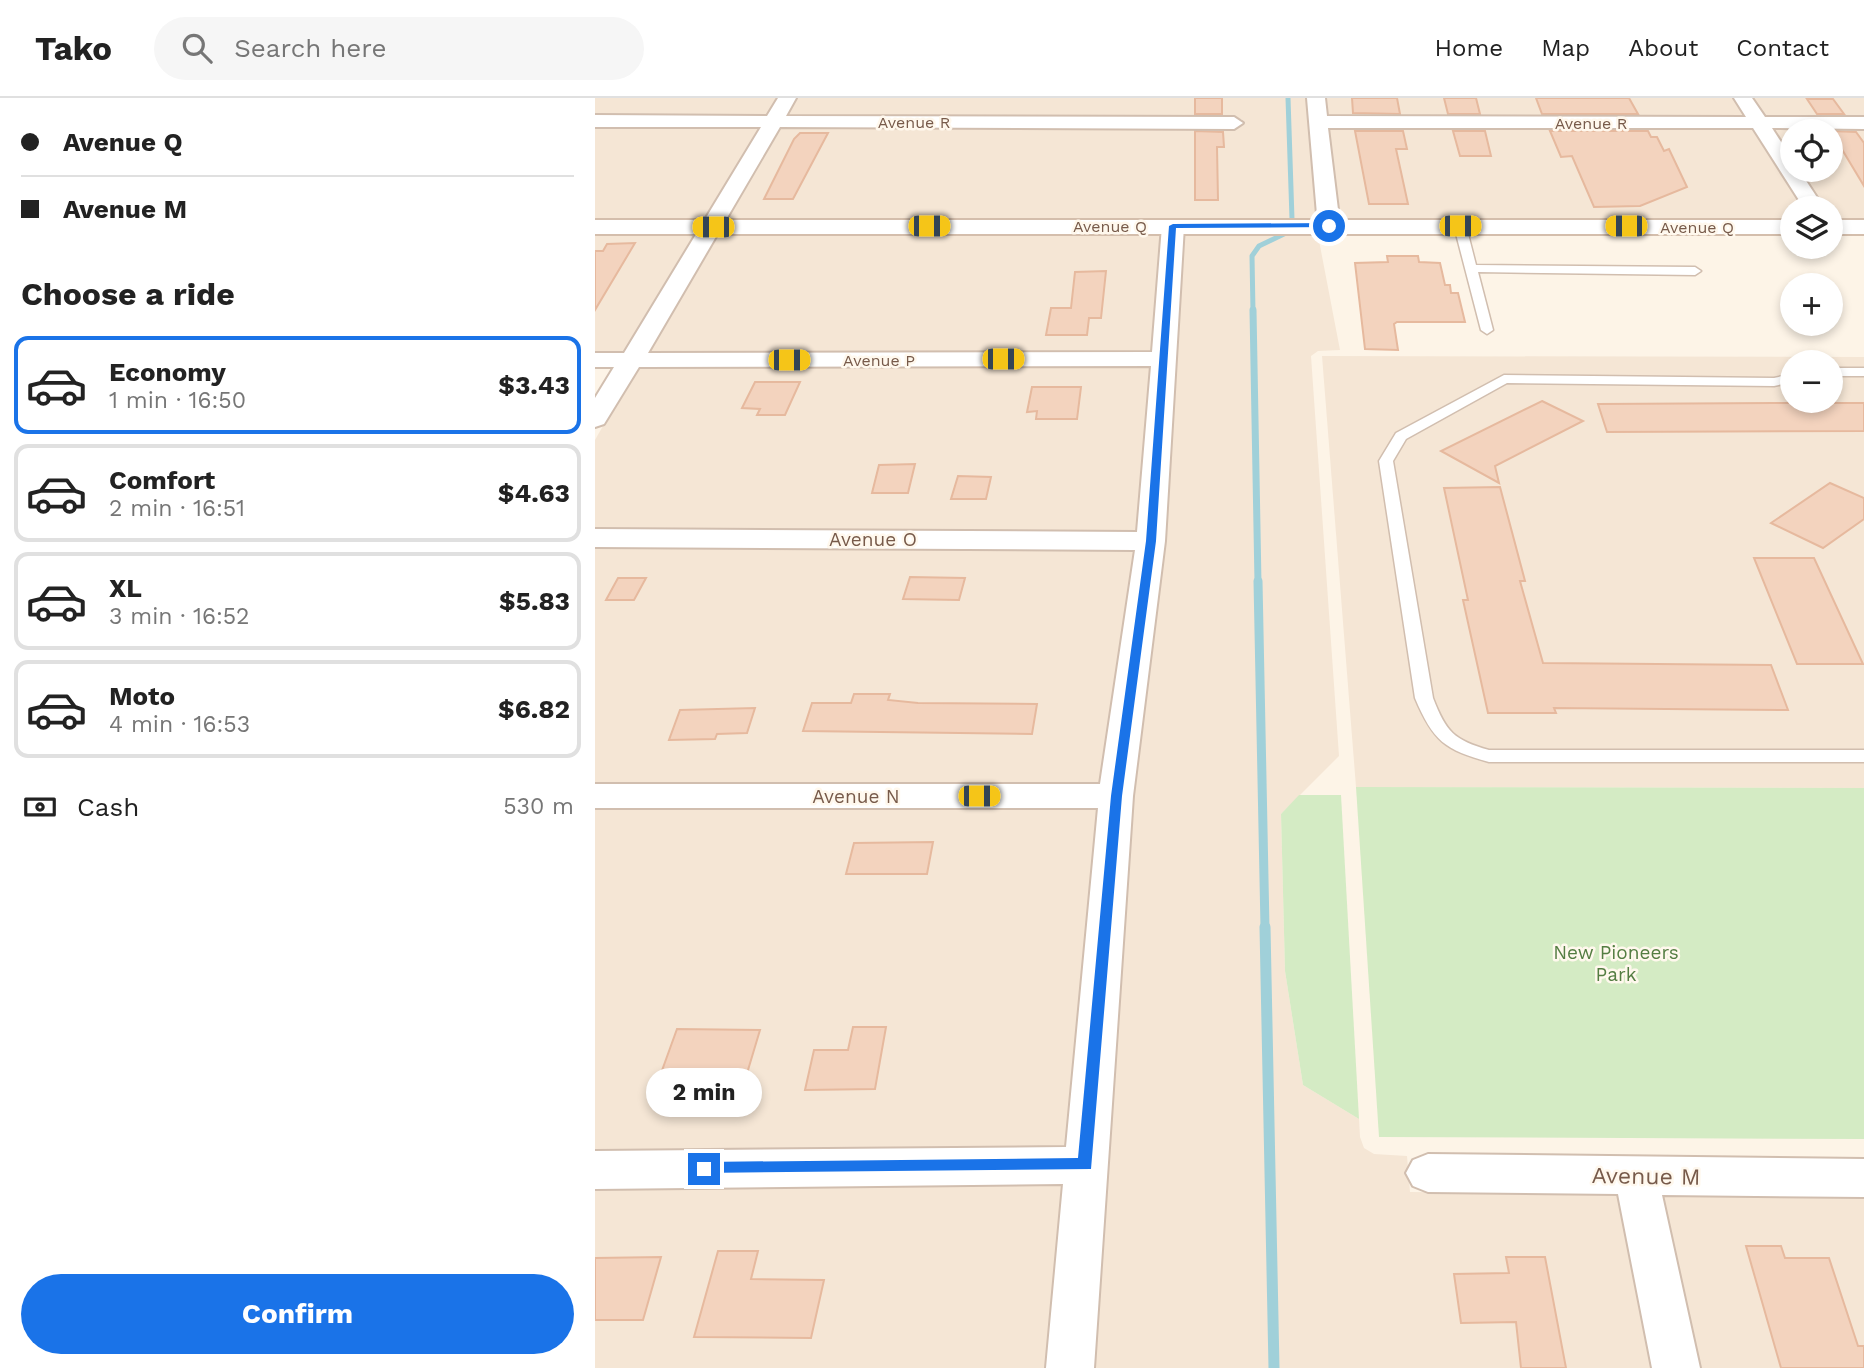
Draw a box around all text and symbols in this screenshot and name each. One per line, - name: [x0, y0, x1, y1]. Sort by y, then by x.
- search box: [154, 17, 644, 80]
- text: Tako: [35, 29, 112, 68]
- icon: search: [178, 29, 216, 67]
- text: Search here: [234, 33, 387, 63]
- text: Home: [1435, 34, 1503, 62]
- text: Map: [1541, 34, 1590, 62]
- text: About: [1628, 34, 1698, 62]
- text: Contact: [1736, 34, 1829, 62]
- street label: Avenue R: [878, 113, 950, 132]
- street label: Avenue R: [1555, 114, 1627, 133]
- map controls: [1780, 119, 1843, 413]
- button: locate: [1780, 119, 1843, 182]
- text: Avenue Q: [63, 127, 183, 157]
- text: Avenue M: [63, 194, 187, 224]
- button: layers: [1780, 196, 1843, 259]
- route start: [1313, 210, 1345, 242]
- car: [909, 216, 951, 237]
- car: [1440, 216, 1482, 237]
- car: [1606, 216, 1648, 237]
- car: [693, 217, 735, 238]
- street label: Avenue Q: [1073, 217, 1147, 236]
- street label: Avenue Q: [1660, 218, 1734, 237]
- button: +: [1780, 273, 1843, 336]
- text: Choose a ride: [21, 275, 235, 313]
- car: [983, 349, 1025, 370]
- car: [769, 350, 811, 371]
- button: −: [1780, 350, 1843, 413]
- street label: Avenue P: [843, 351, 915, 370]
- icon: car: [25, 354, 88, 417]
- text: Economy: [109, 357, 226, 387]
- text: $3.43: [498, 370, 570, 400]
- text: 1 min · 16:50: [109, 387, 246, 414]
- icon: car: [25, 462, 88, 525]
- text: Comfort: [109, 465, 215, 495]
- text: $4.63: [498, 478, 570, 508]
- text: 2 min · 16:51: [109, 495, 245, 522]
- street label: Avenue O: [829, 528, 917, 551]
- icon: car: [25, 570, 88, 633]
- text: XL: [109, 573, 142, 603]
- text: $5.83: [499, 586, 570, 616]
- text: 3 min · 16:52: [109, 603, 250, 630]
- icon: car: [25, 678, 88, 741]
- text: Moto: [109, 681, 175, 711]
- text: $6.82: [498, 694, 570, 724]
- text: 4 min · 16:53: [109, 711, 250, 738]
- street label: Avenue N: [812, 785, 900, 808]
- car: [959, 786, 1001, 807]
- icon: cash: [21, 788, 59, 826]
- text: Cash: [77, 792, 139, 822]
- text: 530 m: [503, 793, 574, 820]
- park label: New Pioneers Park: [1553, 941, 1679, 986]
- callout: 2 min: [646, 1068, 762, 1116]
- text: 2 min: [673, 1079, 735, 1106]
- route end: [688, 1153, 720, 1185]
- street label: Avenue M: [1591, 1162, 1701, 1191]
- button: Confirm: [21, 1274, 574, 1354]

